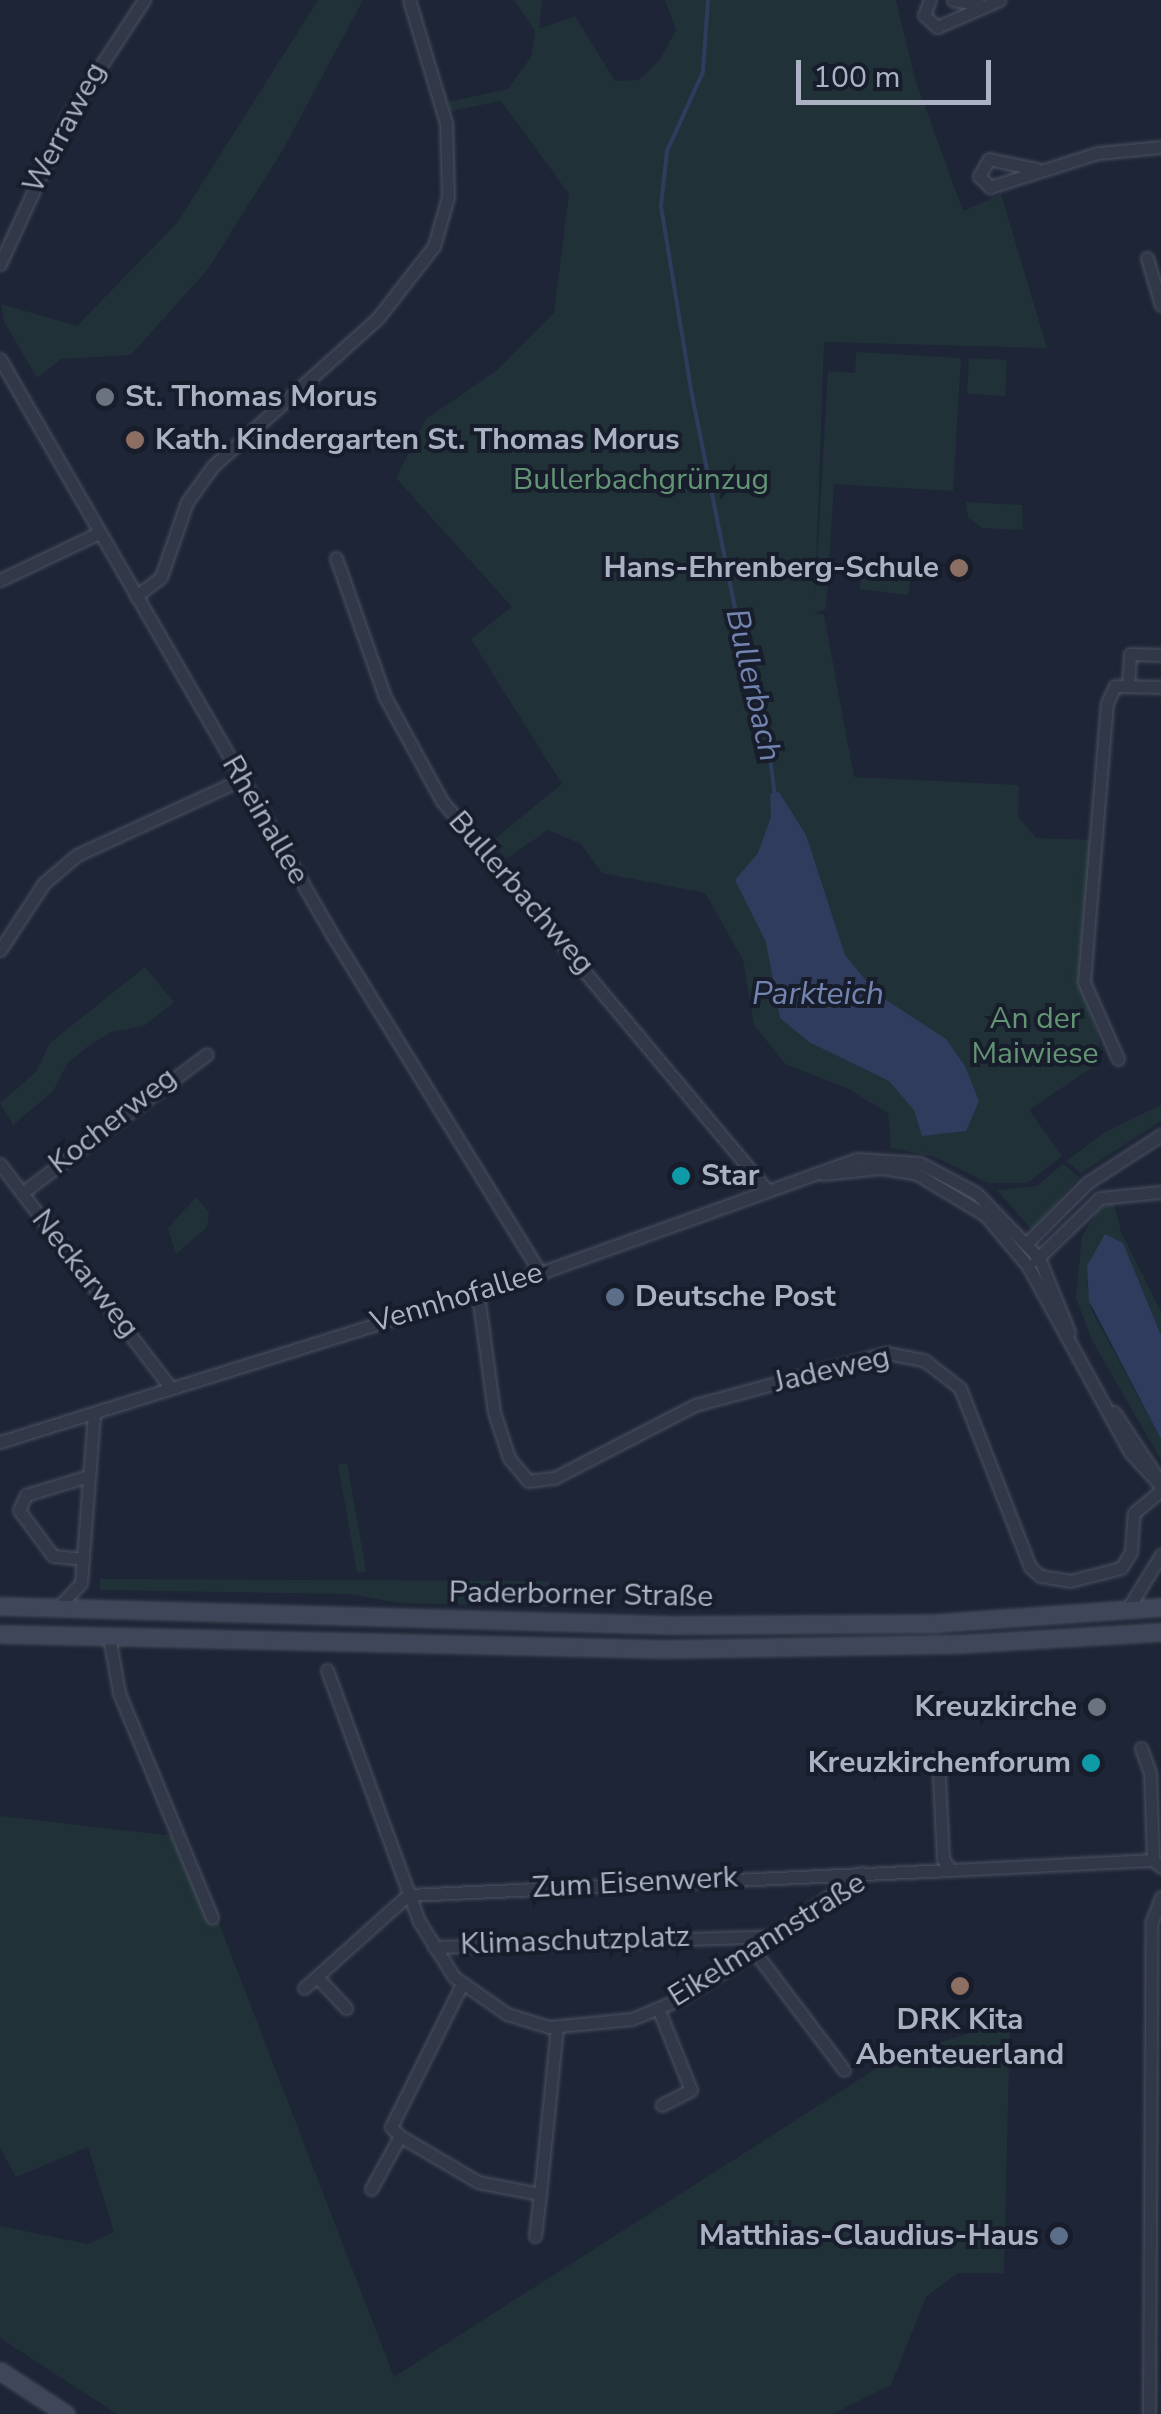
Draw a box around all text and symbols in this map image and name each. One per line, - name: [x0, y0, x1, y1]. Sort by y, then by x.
- scale bar: [801, 40, 996, 102]
- street label: Werraweg: [16, 56, 114, 200]
- text: 100 m: [813, 57, 900, 98]
- place label: St. Thomas Morus: [125, 379, 377, 415]
- marker: St. Thomas Morus: [94, 386, 116, 408]
- place label: Kath. Kindergarten St. Thomas Morus: [155, 422, 680, 458]
- marker: Kath. Kindergarten St. Thomas Morus: [124, 429, 146, 451]
- park label: Bullerbachgrünzug: [513, 462, 769, 498]
- place label: Hans-Ehrenberg-Schule: [603, 550, 939, 586]
- marker: Hans-Ehrenberg-Schule: [948, 557, 970, 579]
- water label: Bullerbach: [717, 605, 789, 765]
- street label: Rheinallee: [214, 749, 316, 891]
- street label: Bullerbachweg: [440, 804, 602, 982]
- water label: Parkteich: [752, 975, 884, 1013]
- park label: An der Maiwiese: [971, 1001, 1099, 1072]
- street label: Kocherweg: [42, 1060, 184, 1182]
- place label: Star: [701, 1158, 759, 1194]
- marker: Star: [670, 1165, 692, 1187]
- street label: Neckarweg: [24, 1203, 146, 1345]
- street label: Vennhofallee: [367, 1255, 547, 1341]
- place label: Deutsche Post: [635, 1279, 836, 1315]
- marker: Deutsche Post: [604, 1286, 626, 1308]
- street label: Jadeweg: [771, 1339, 893, 1401]
- street label: Paderborner Straße: [448, 1575, 714, 1615]
- place label: Kreuzkirche: [914, 1689, 1077, 1725]
- marker: Kreuzkirche: [1086, 1696, 1108, 1718]
- place label: Kreuzkirchenforum: [808, 1745, 1071, 1781]
- marker: Kreuzkirchenforum: [1080, 1752, 1102, 1774]
- street label: Zum Eisenwerk: [531, 1860, 739, 1906]
- street label: Eikelmannstraße: [662, 1865, 872, 2015]
- street label: Klimaschutzplatz: [460, 1919, 690, 1963]
- marker: DRK Kita Abenteuerland: [949, 1975, 971, 1997]
- place label: DRK Kita Abenteuerland: [856, 2002, 1064, 2072]
- place label: Matthias-Claudius-Haus: [699, 2218, 1039, 2254]
- marker: Matthias-Claudius-Haus: [1048, 2225, 1070, 2247]

